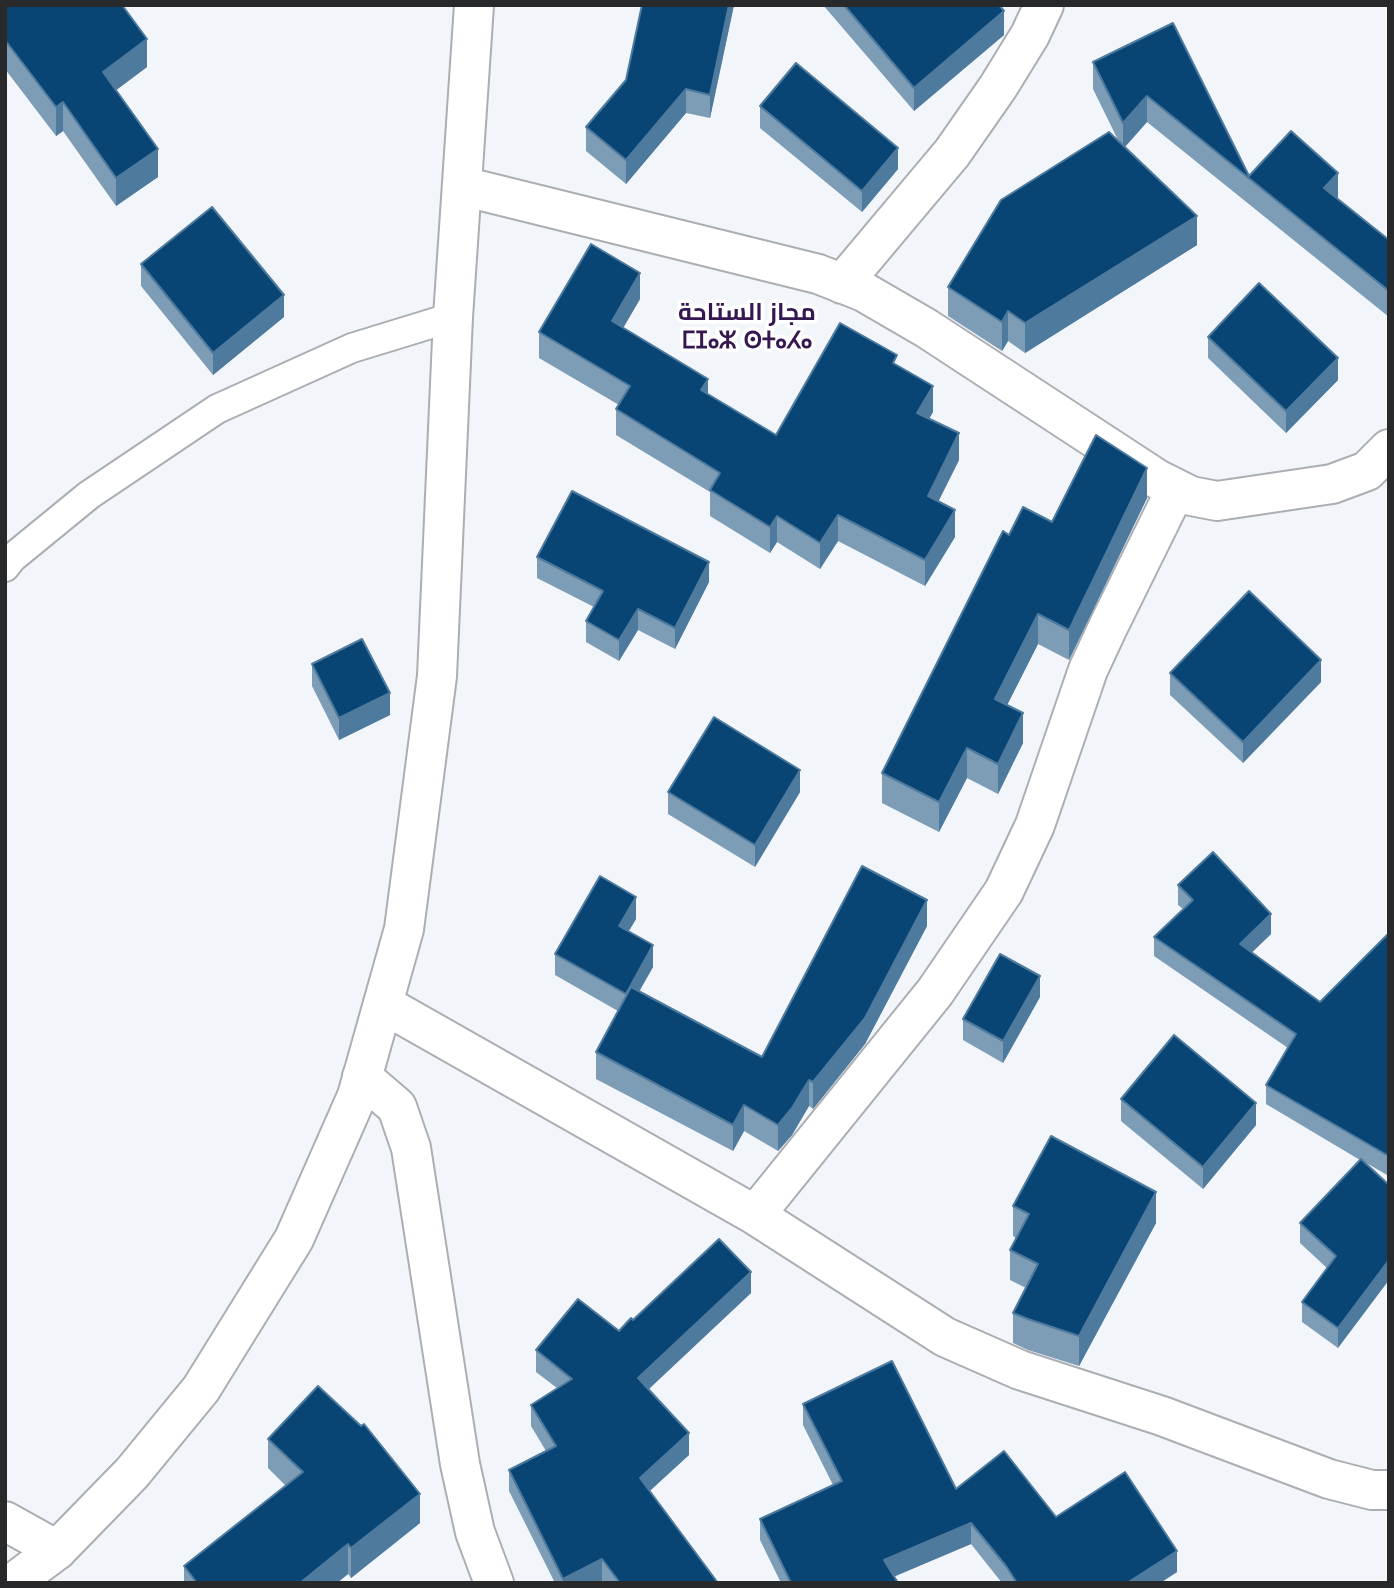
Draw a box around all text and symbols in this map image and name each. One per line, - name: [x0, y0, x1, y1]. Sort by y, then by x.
- district label: مجاز الستاحة ⵎⵊⴰⵣ ⵙⵜⴰⵃⴰ: [678, 299, 816, 355]

